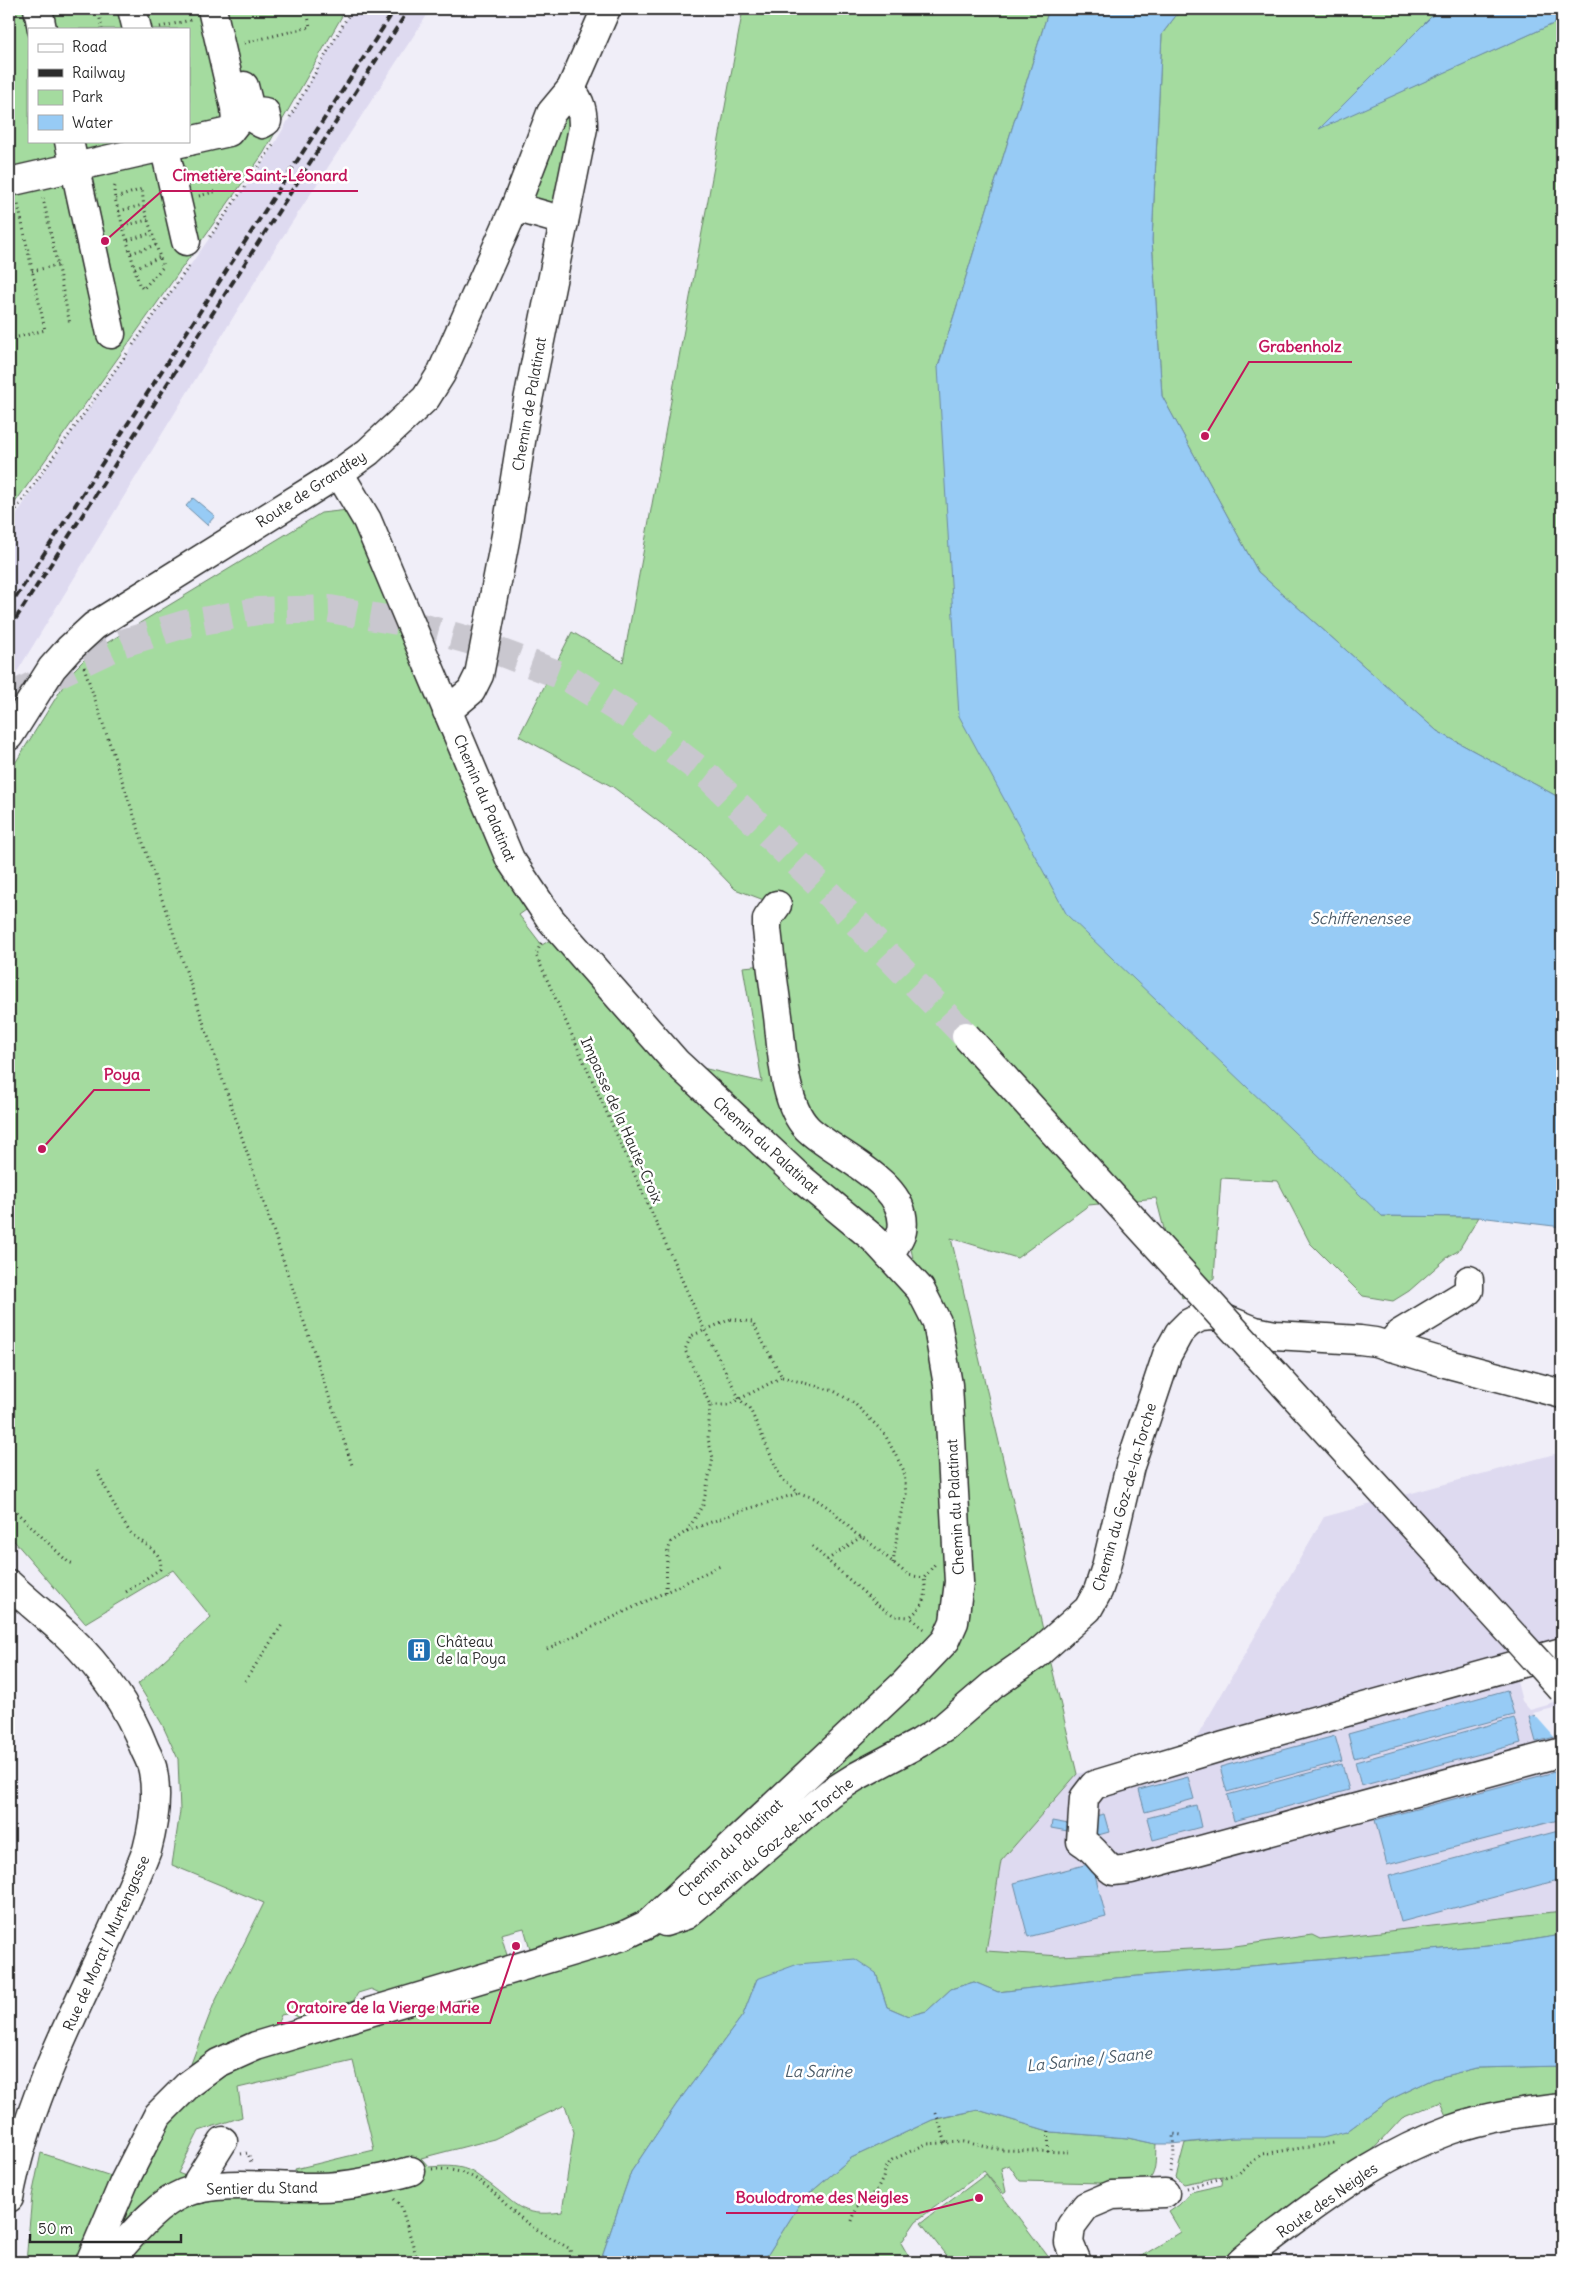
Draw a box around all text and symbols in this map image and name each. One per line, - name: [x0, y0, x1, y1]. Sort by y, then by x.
- legend: [28, 28, 190, 142]
- text: Road: [72, 37, 107, 56]
- text: Railway: [72, 63, 126, 82]
- text: Park: [72, 87, 103, 106]
- text: Water: [72, 113, 113, 132]
- callout: Cimetière Saint-Léonard: [162, 160, 358, 191]
- text: Cimetière Saint-Léonard: [172, 165, 348, 185]
- callout: Grabenholz: [1249, 331, 1352, 362]
- street label: Chemin de Palatinat: [508, 336, 550, 472]
- text: Grabenholz: [1258, 336, 1342, 356]
- street label: Route de Grandfey: [252, 446, 370, 532]
- street label: Chemin du Palatinat: [450, 732, 520, 864]
- water label: Schiffenensee: [1310, 908, 1411, 928]
- street label: Impasse de la Haute-Croix: [577, 1034, 668, 1207]
- callout: Poya: [94, 1059, 150, 1090]
- text: Poya: [104, 1064, 140, 1085]
- street label: Chemin du Palatinat: [709, 1092, 823, 1198]
- street label: Chemin du Goz-de-la-Torche: [1088, 1401, 1160, 1593]
- street label: Chemin du Palatinat: [942, 1438, 968, 1576]
- place label: Château de la Poya: [436, 1632, 507, 1668]
- building icon: Château de la Poya: [406, 1637, 432, 1663]
- street label: Chemin du Goz-de-la-Torche: [693, 1773, 857, 1911]
- street label: Chemin du Palatinat: [674, 1795, 786, 1901]
- street label: Rue de Morat / Murtengasse: [59, 1852, 153, 2034]
- callout: Oratoire de la Vierge Marie: [277, 1992, 490, 2023]
- text: Oratoire de la Vierge Marie: [286, 1997, 480, 2018]
- water label: La Sarine / Saane: [1025, 2042, 1154, 2076]
- water label: La Sarine: [784, 2061, 853, 2081]
- street label: Route des Neigles: [1273, 2158, 1381, 2242]
- street label: Sentier du Stand: [206, 2178, 318, 2198]
- callout: Boulodrome des Neigles: [726, 2182, 919, 2213]
- text: Boulodrome des Neigles: [735, 2187, 909, 2208]
- scale bar: [30, 2211, 181, 2243]
- text: 50 m: [38, 2219, 73, 2238]

